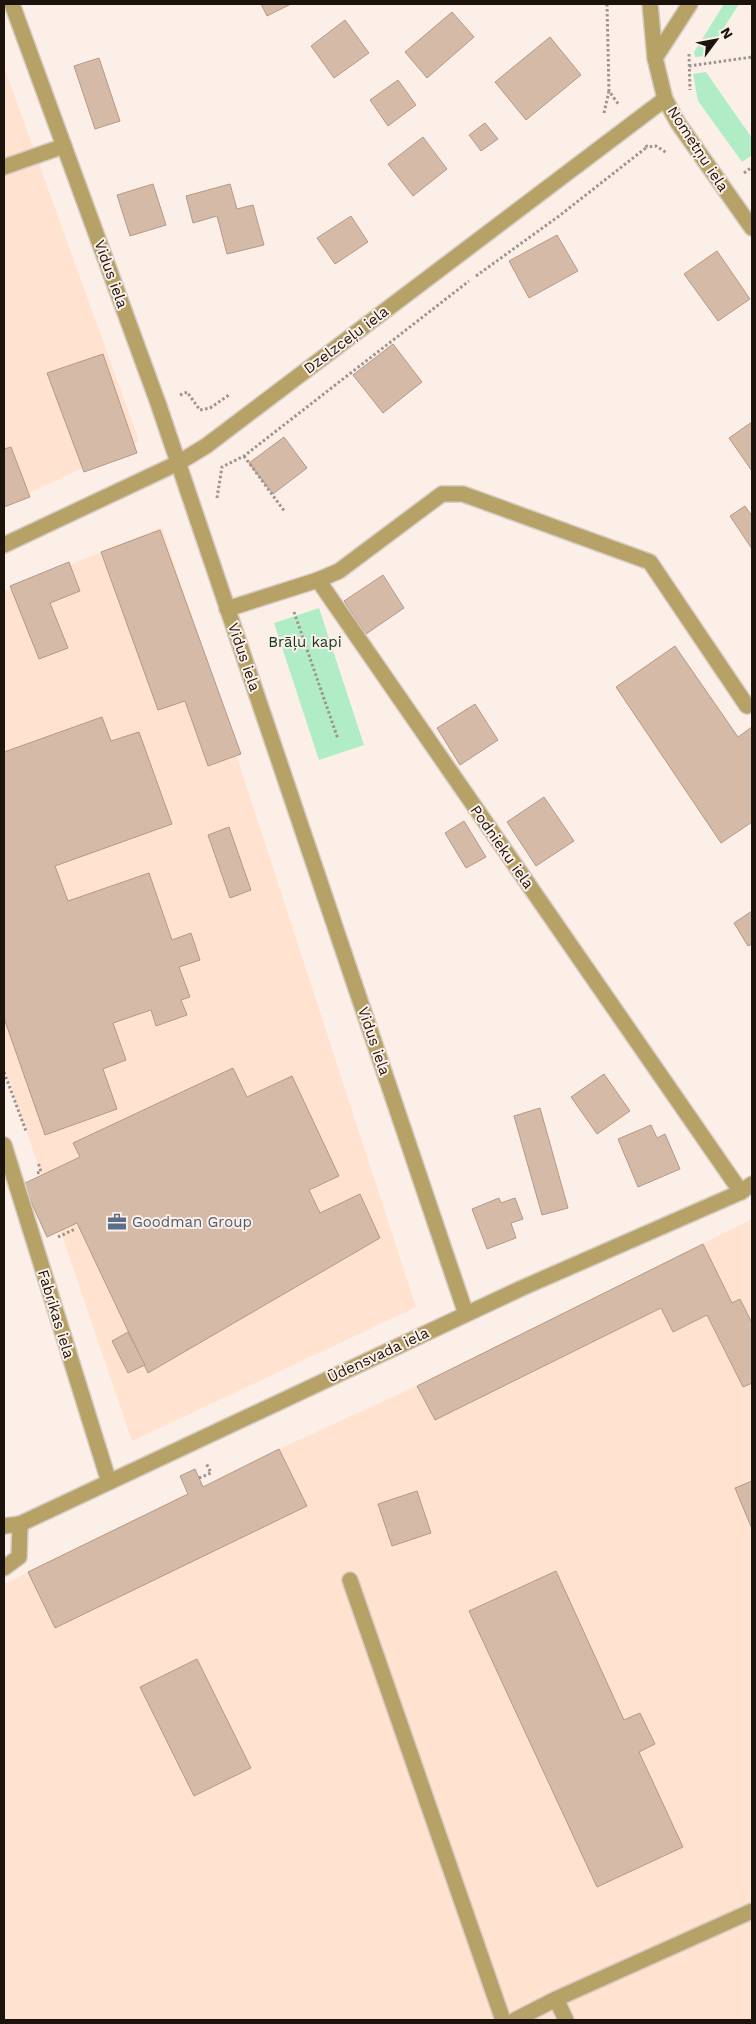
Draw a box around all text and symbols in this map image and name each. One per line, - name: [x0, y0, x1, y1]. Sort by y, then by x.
- north arrow: [691, 15, 741, 65]
- text: N: [717, 24, 737, 42]
- street label: Nometņu iela: [664, 103, 733, 196]
- street label: Vidus iela: [90, 238, 132, 311]
- street label: Dzelzceļu iela: [300, 302, 392, 378]
- street label: Vidus iela: [224, 620, 264, 694]
- park label: Brāļu kapi: [268, 633, 342, 651]
- street label: Podnieku iela: [467, 802, 538, 893]
- street label: Vidus iela: [354, 1004, 394, 1078]
- office icon: Goodman Group: [106, 1211, 128, 1233]
- place label: Goodman Group: [132, 1213, 252, 1231]
- street label: Fabrikas iela: [34, 1267, 78, 1361]
- street label: Ūdensvada iela: [324, 1323, 432, 1386]

